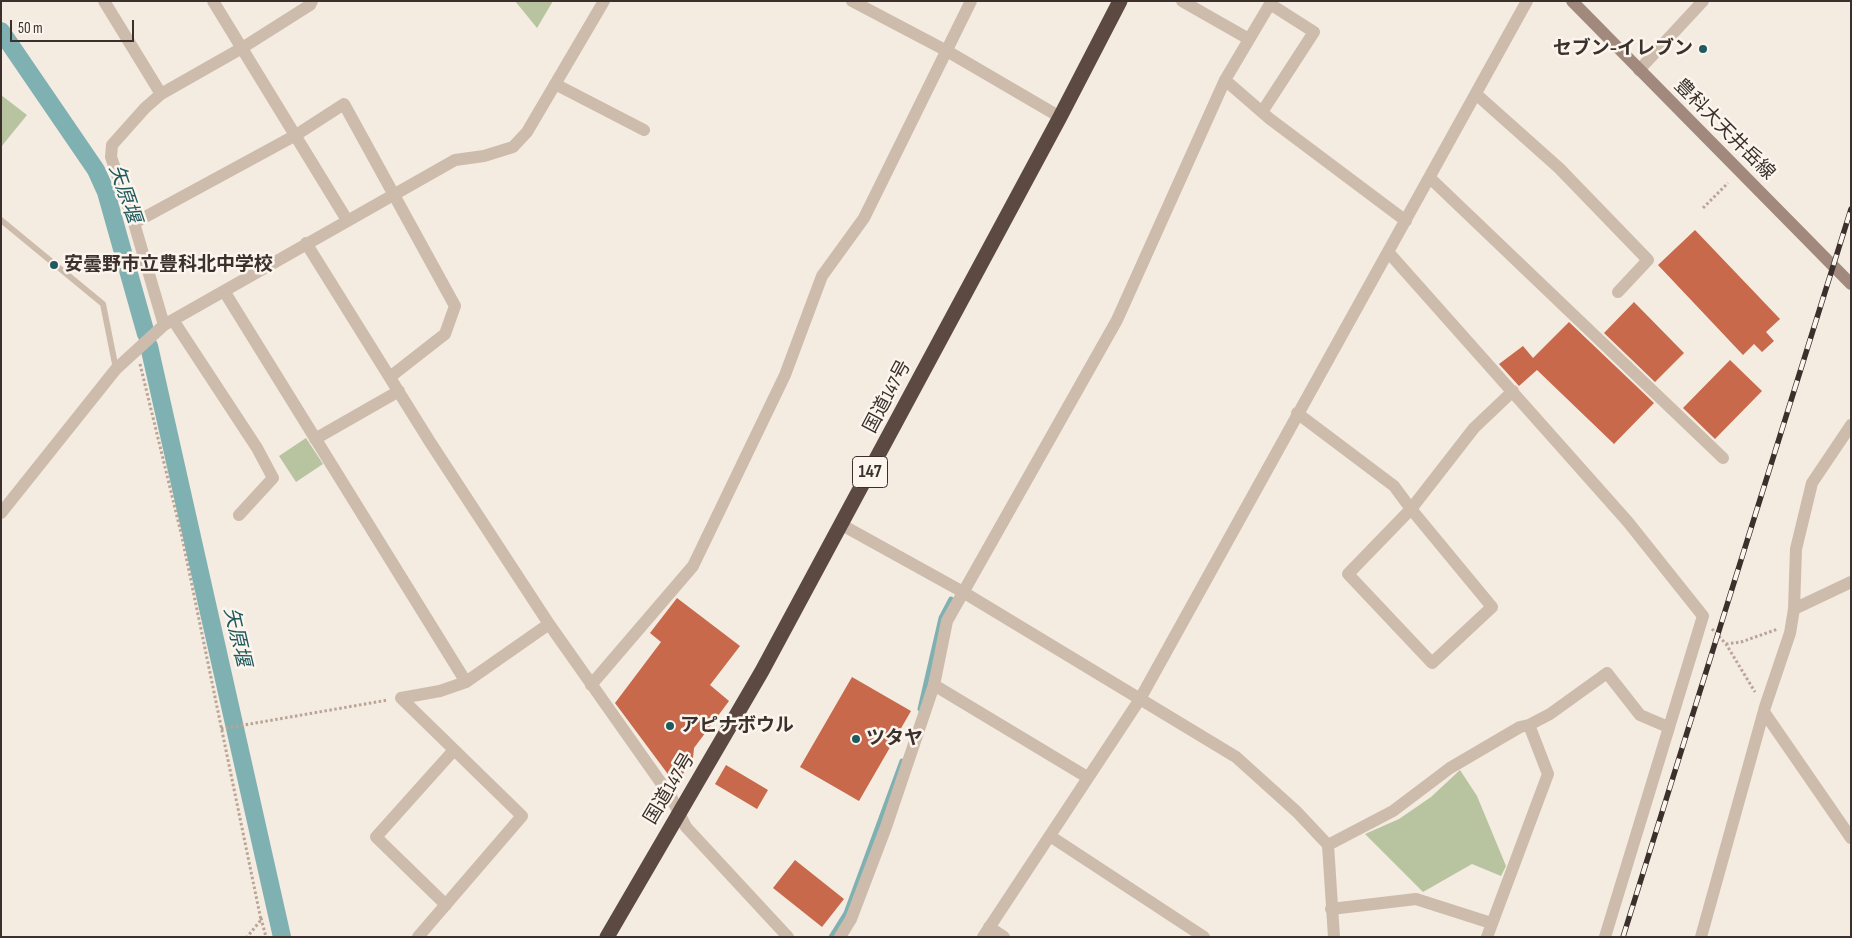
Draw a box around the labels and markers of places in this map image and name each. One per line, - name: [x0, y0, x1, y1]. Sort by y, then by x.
- place label: セブン-イレブン: [1553, 38, 1693, 60]
- marker: セブン-イレブン: [1697, 43, 1709, 55]
- place label: 安曇野市立豊科北中学校: [64, 254, 273, 276]
- marker: 安曇野市立豊科北中学校: [48, 259, 60, 271]
- place label: アピナボウル: [680, 715, 794, 737]
- marker: アピナボウル: [664, 720, 676, 732]
- place label: ツタヤ: [866, 728, 923, 750]
- marker: ツタヤ: [850, 733, 862, 745]

